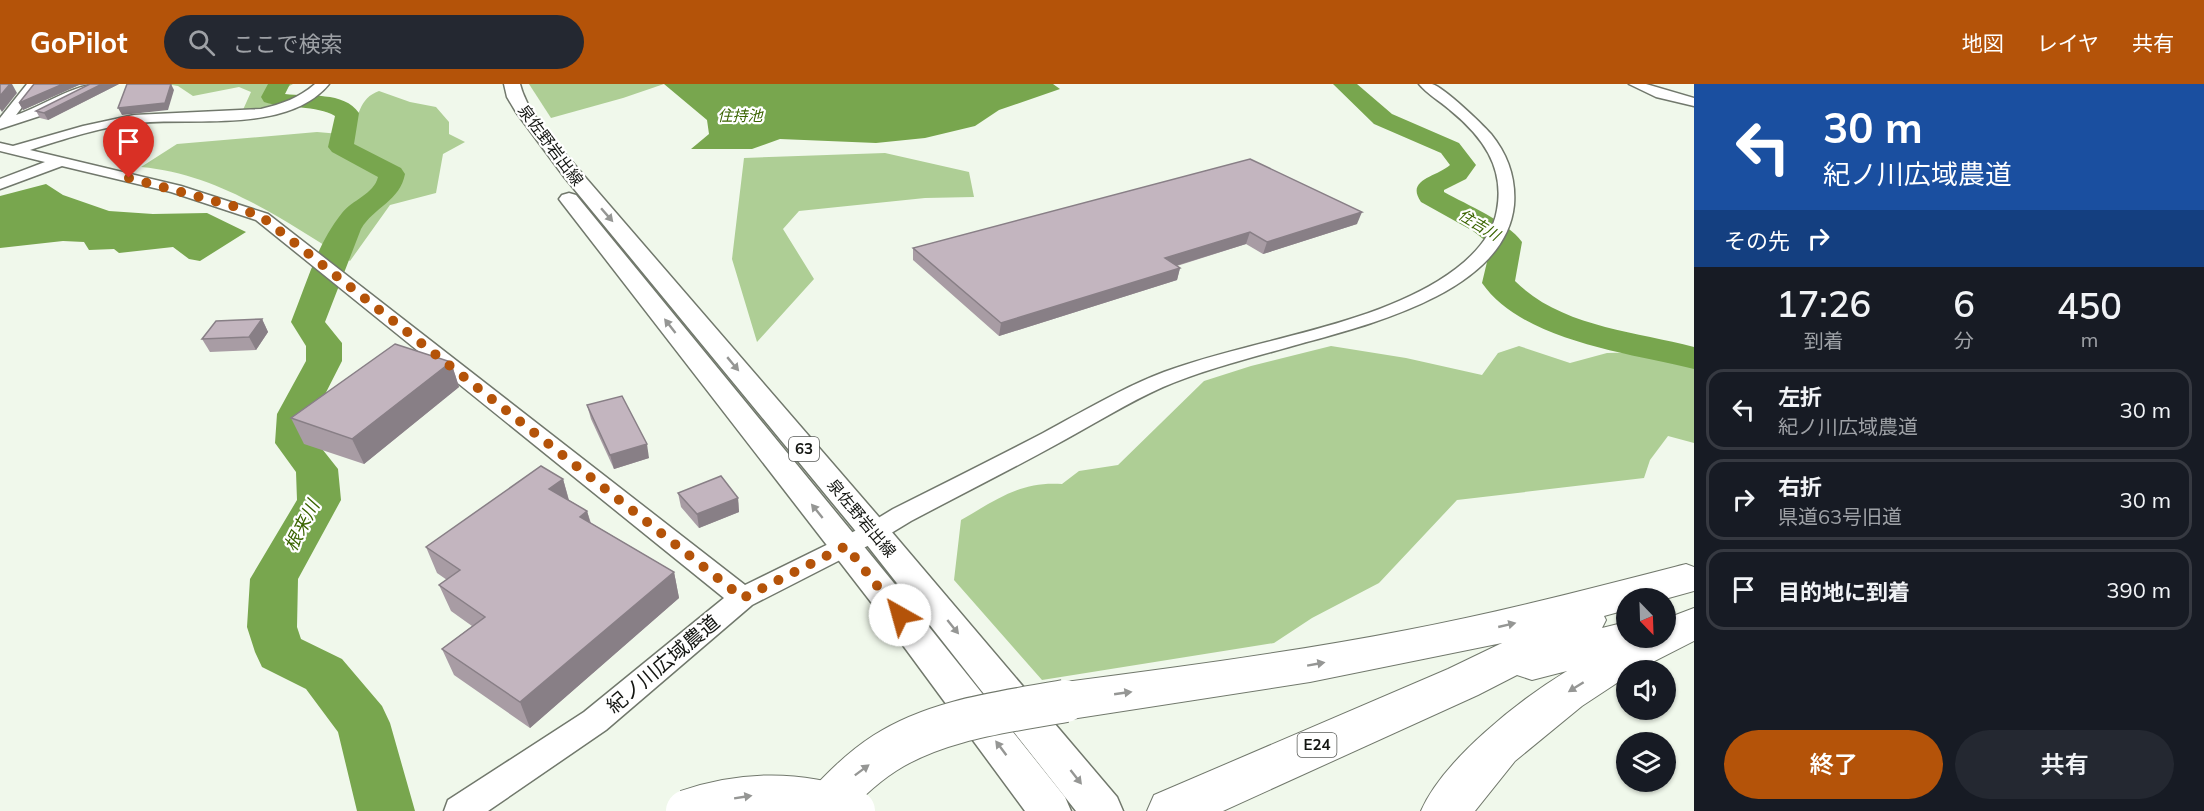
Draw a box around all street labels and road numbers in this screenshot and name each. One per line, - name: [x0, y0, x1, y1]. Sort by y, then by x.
- street label: 泉佐野岩出線: [514, 101, 588, 189]
- road number: 63: [789, 437, 819, 461]
- street label: 泉佐野岩出線: [823, 475, 901, 561]
- street label: 紀ノ川広域農道: [601, 609, 724, 718]
- road number: E24: [1298, 733, 1336, 757]

